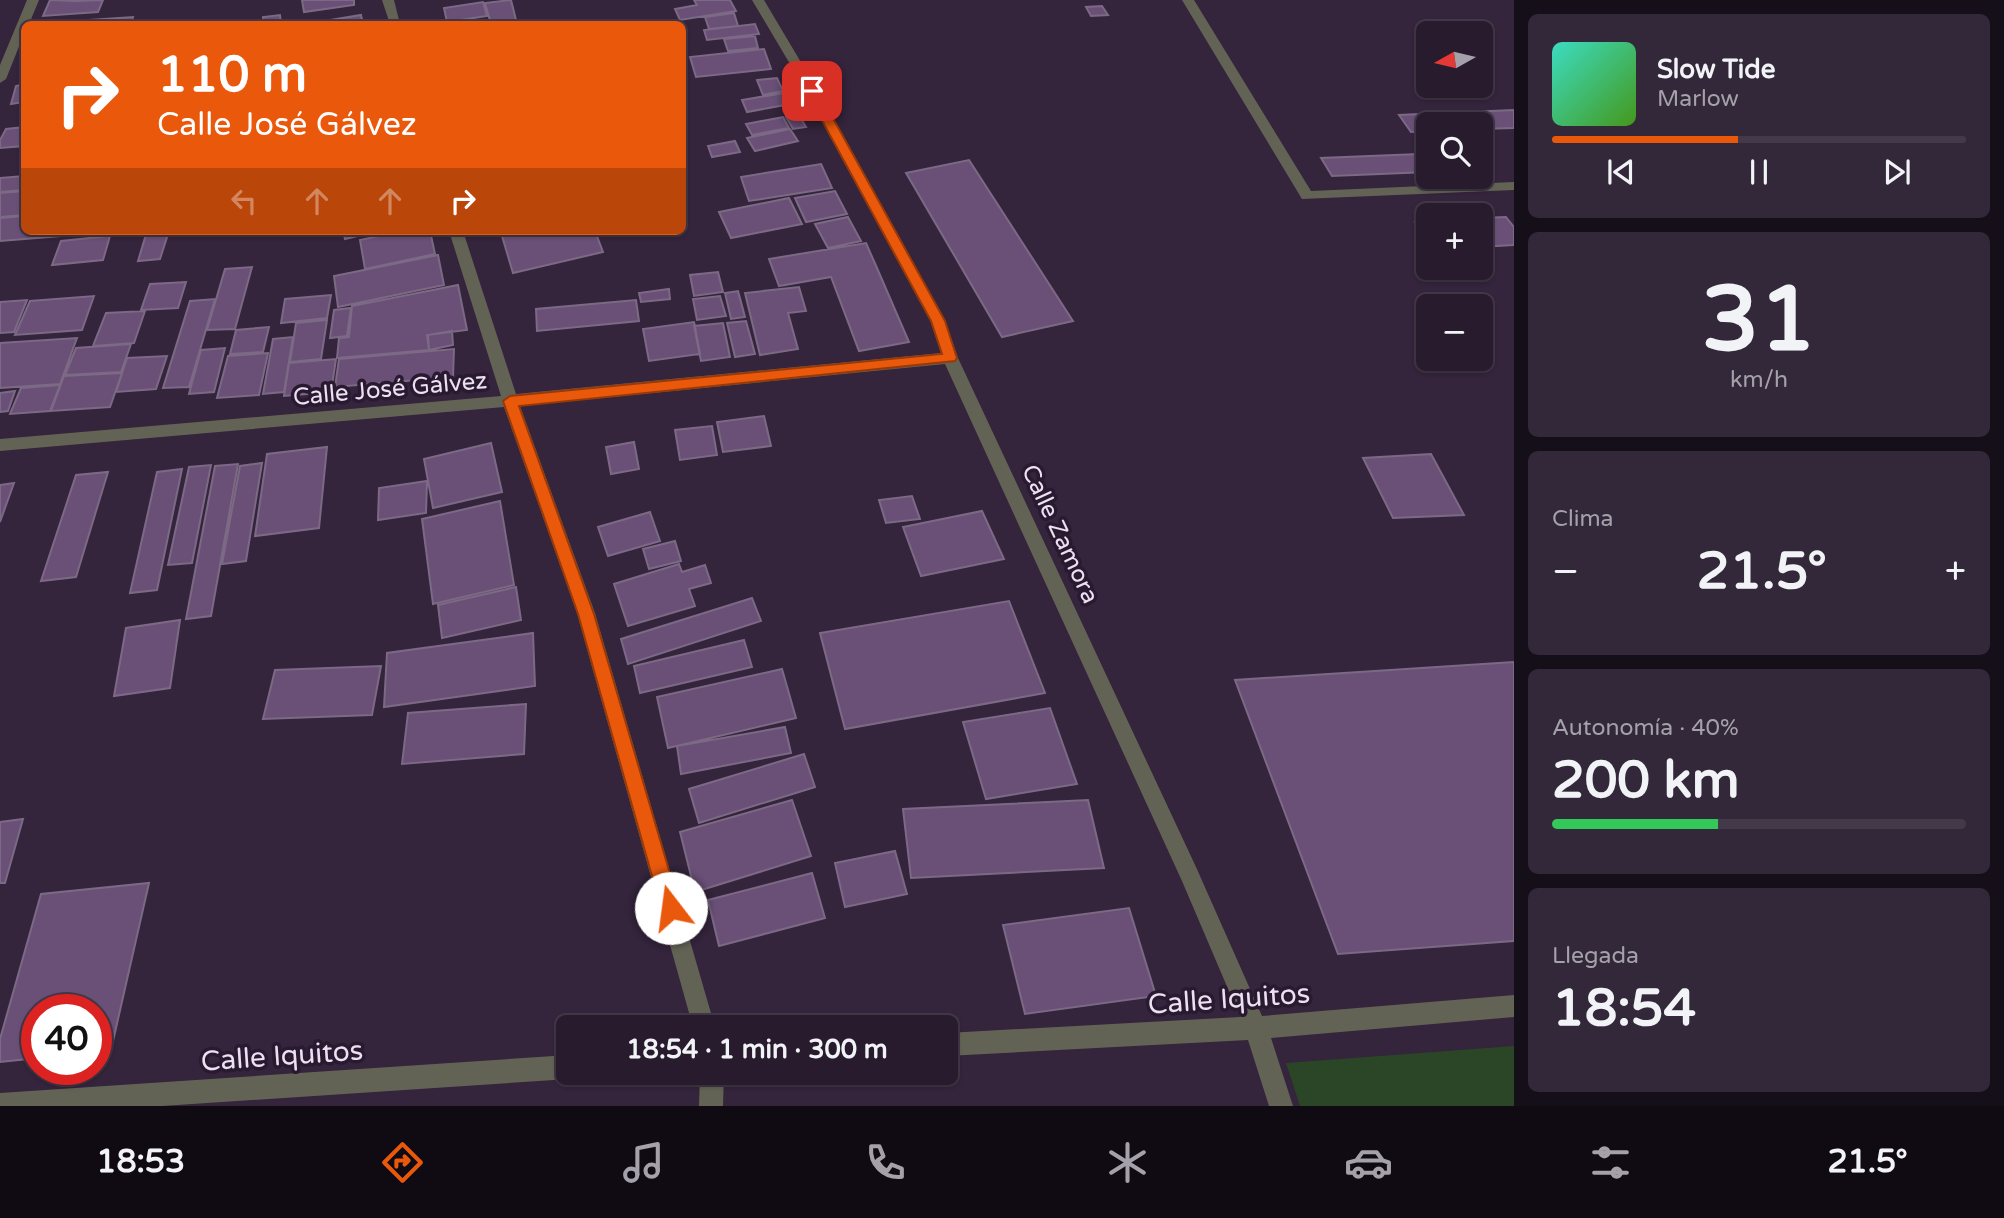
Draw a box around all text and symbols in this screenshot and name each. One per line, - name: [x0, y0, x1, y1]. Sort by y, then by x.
- north arrow: [1416, 21, 1493, 98]
- map controls: [1416, 21, 1493, 371]
- text: 110 m: [157, 46, 307, 105]
- icon: right: [42, 49, 133, 140]
- text: Slow Tide: [1657, 54, 1775, 85]
- pin: [782, 61, 842, 121]
- icon: arrive: [793, 72, 831, 110]
- text: Marlow: [1657, 85, 1739, 113]
- text: Calle José Gálvez: [157, 106, 417, 144]
- button: search: [1416, 112, 1493, 189]
- icon: previous: [1602, 153, 1640, 191]
- icon: pause: [1740, 153, 1778, 191]
- icon: next: [1878, 153, 1916, 191]
- icon: left: [225, 182, 263, 220]
- icon: ahead: [298, 182, 336, 220]
- icon: ahead: [371, 182, 409, 220]
- icon: right: [444, 182, 482, 220]
- button: +: [1416, 203, 1493, 280]
- text: 31: [1702, 265, 1816, 375]
- button: −: [1416, 294, 1493, 371]
- street label: Calle José Gálvez: [292, 366, 488, 412]
- text: km/h: [1730, 366, 1788, 394]
- street label: Calle Zamora: [1015, 460, 1105, 608]
- text: Clima: [1552, 505, 1613, 533]
- text: 21.5°: [1697, 540, 1827, 603]
- text: −: [1552, 549, 1579, 595]
- text: +: [1945, 549, 1966, 595]
- text: Autonomía · 40%: [1552, 714, 1739, 742]
- text: 200 km: [1552, 749, 1740, 812]
- position arrow: [634, 871, 708, 945]
- text: Llegada: [1552, 942, 1639, 970]
- street label: Calle Iquitos: [1147, 976, 1311, 1022]
- text: 18:54: [1552, 977, 1696, 1040]
- speed limit sign: 40: [21, 994, 112, 1085]
- street label: Calle Iquitos: [200, 1033, 364, 1079]
- text: 18:54 · 1 min · 300 m: [626, 1034, 888, 1065]
- icon: directions: [378, 1138, 427, 1187]
- icon: music: [619, 1138, 668, 1187]
- icon: phone: [861, 1138, 910, 1187]
- icon: climate: [1103, 1138, 1152, 1187]
- icon: car: [1344, 1138, 1393, 1187]
- icon: filters: [1586, 1138, 1635, 1187]
- text: 18:53: [96, 1143, 185, 1181]
- text: 21.5°: [1828, 1143, 1908, 1181]

